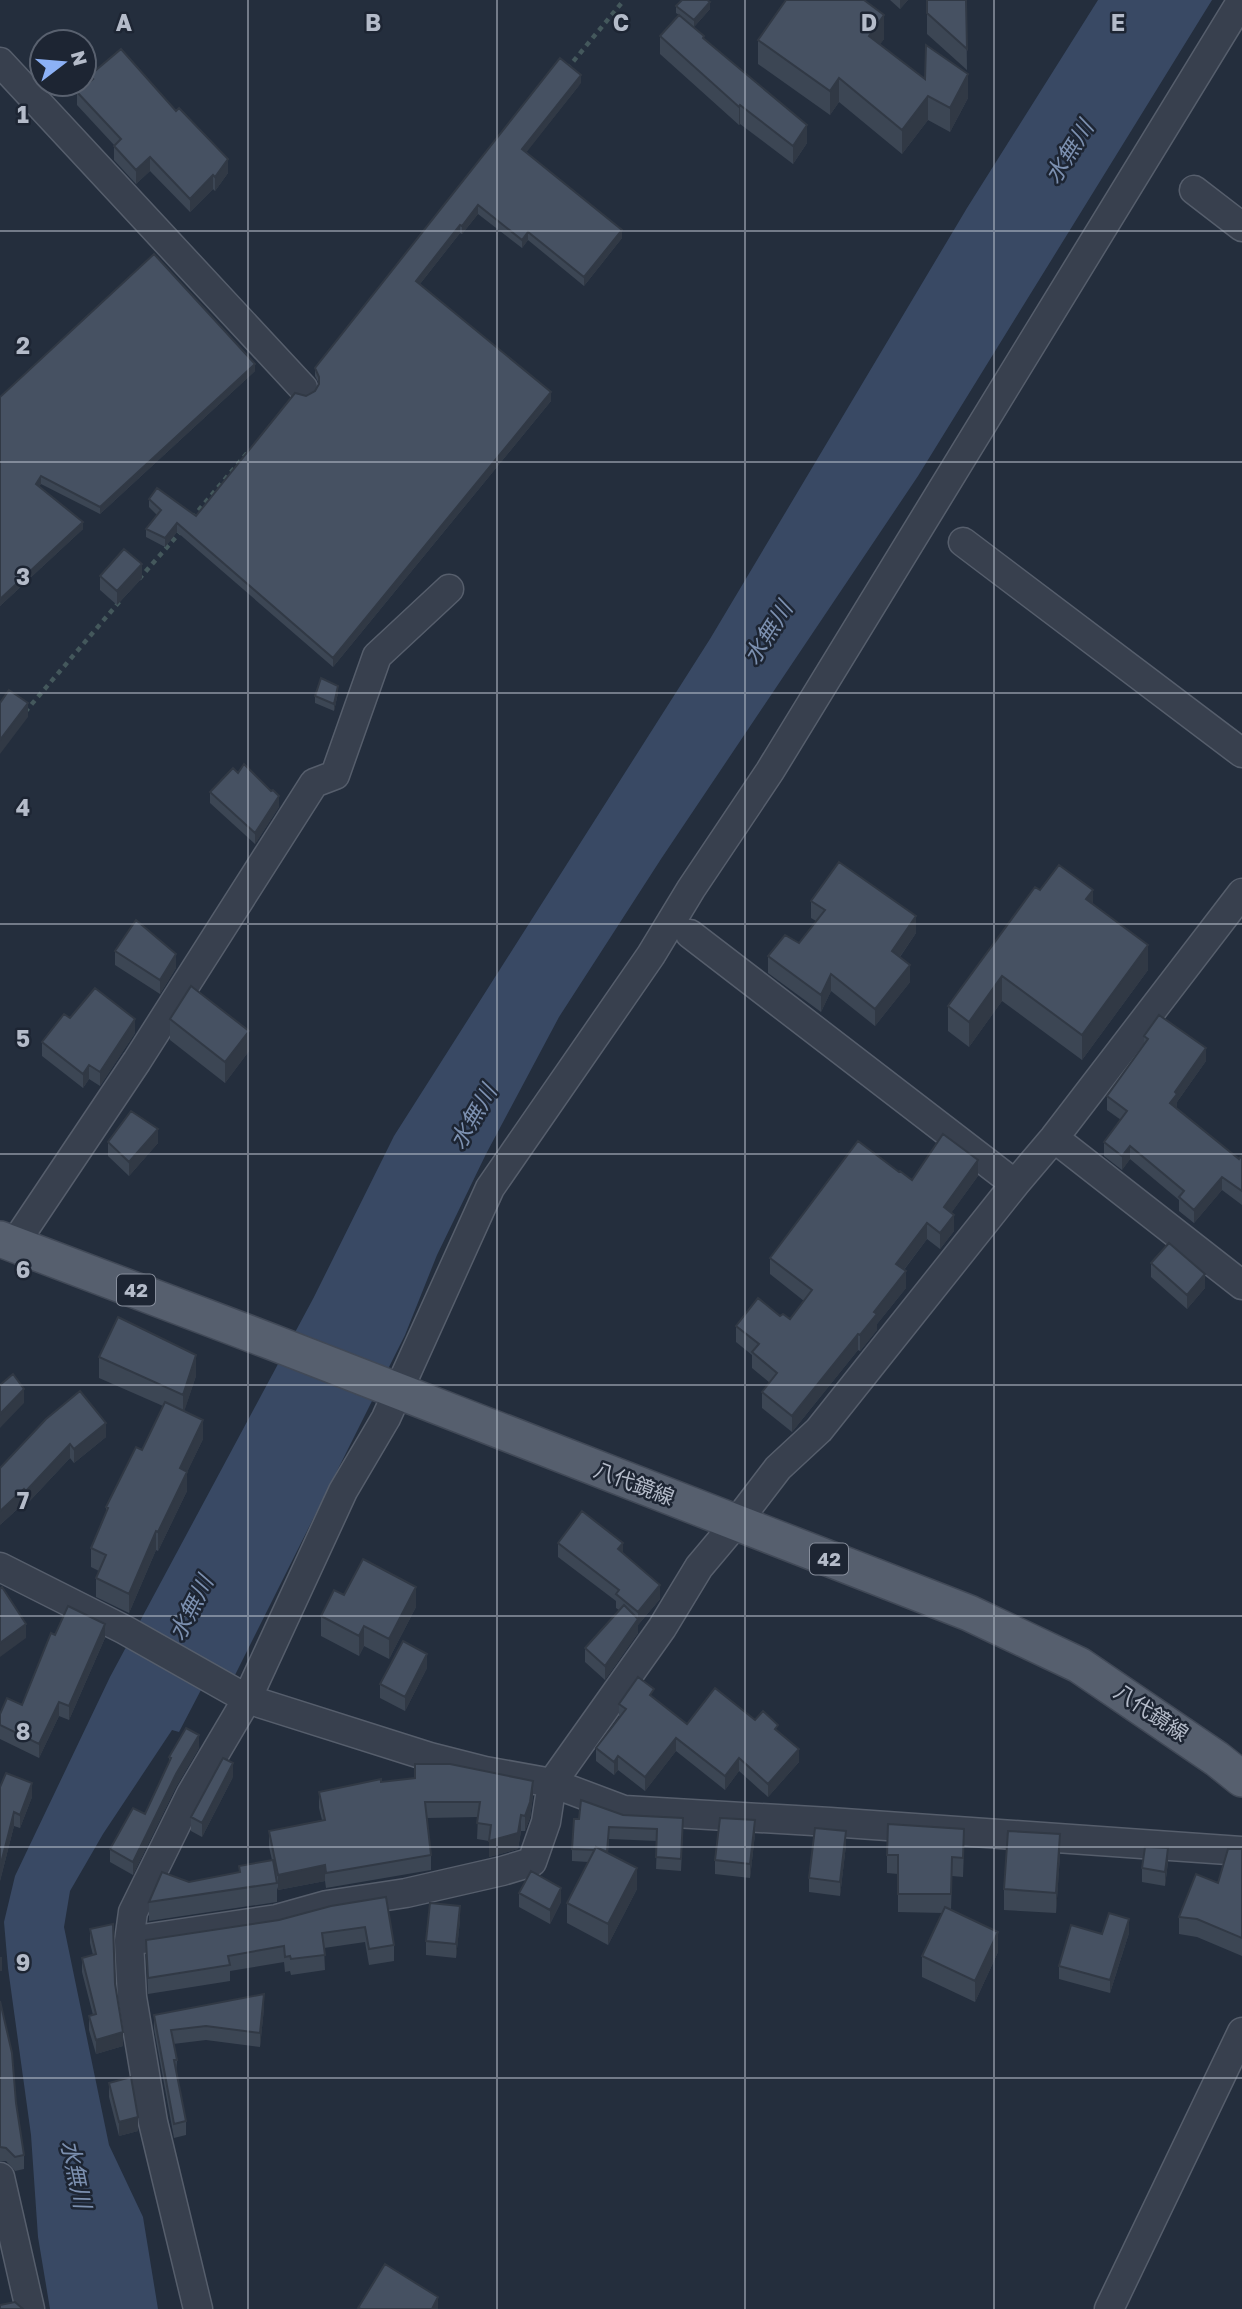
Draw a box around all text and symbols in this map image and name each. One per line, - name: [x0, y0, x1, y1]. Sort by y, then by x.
- text: A: [116, 8, 133, 36]
- text: B: [365, 8, 381, 36]
- text: C: [613, 8, 629, 36]
- text: D: [861, 8, 877, 36]
- text: E: [1111, 8, 1125, 36]
- north arrow: [28, 28, 98, 98]
- text: N: [67, 48, 93, 68]
- text: 1: [17, 100, 29, 128]
- water label: 水無川: [1038, 112, 1100, 188]
- text: 2: [16, 331, 30, 359]
- text: 3: [16, 562, 30, 590]
- water label: 水無川: [737, 593, 799, 669]
- text: 4: [16, 793, 30, 821]
- text: 5: [16, 1024, 30, 1052]
- water label: 水無川: [443, 1077, 503, 1153]
- text: 6: [16, 1255, 30, 1283]
- road number: 42: [117, 1274, 155, 1306]
- street label: 八代鏡線: [590, 1456, 678, 1510]
- text: 7: [17, 1486, 29, 1514]
- road number: 42: [810, 1544, 848, 1574]
- water label: 水無川: [162, 1568, 220, 1645]
- street label: 八代鏡線: [1109, 1678, 1194, 1746]
- text: 8: [16, 1717, 30, 1745]
- text: 9: [16, 1948, 30, 1976]
- water label: 水無川: [56, 2137, 98, 2213]

